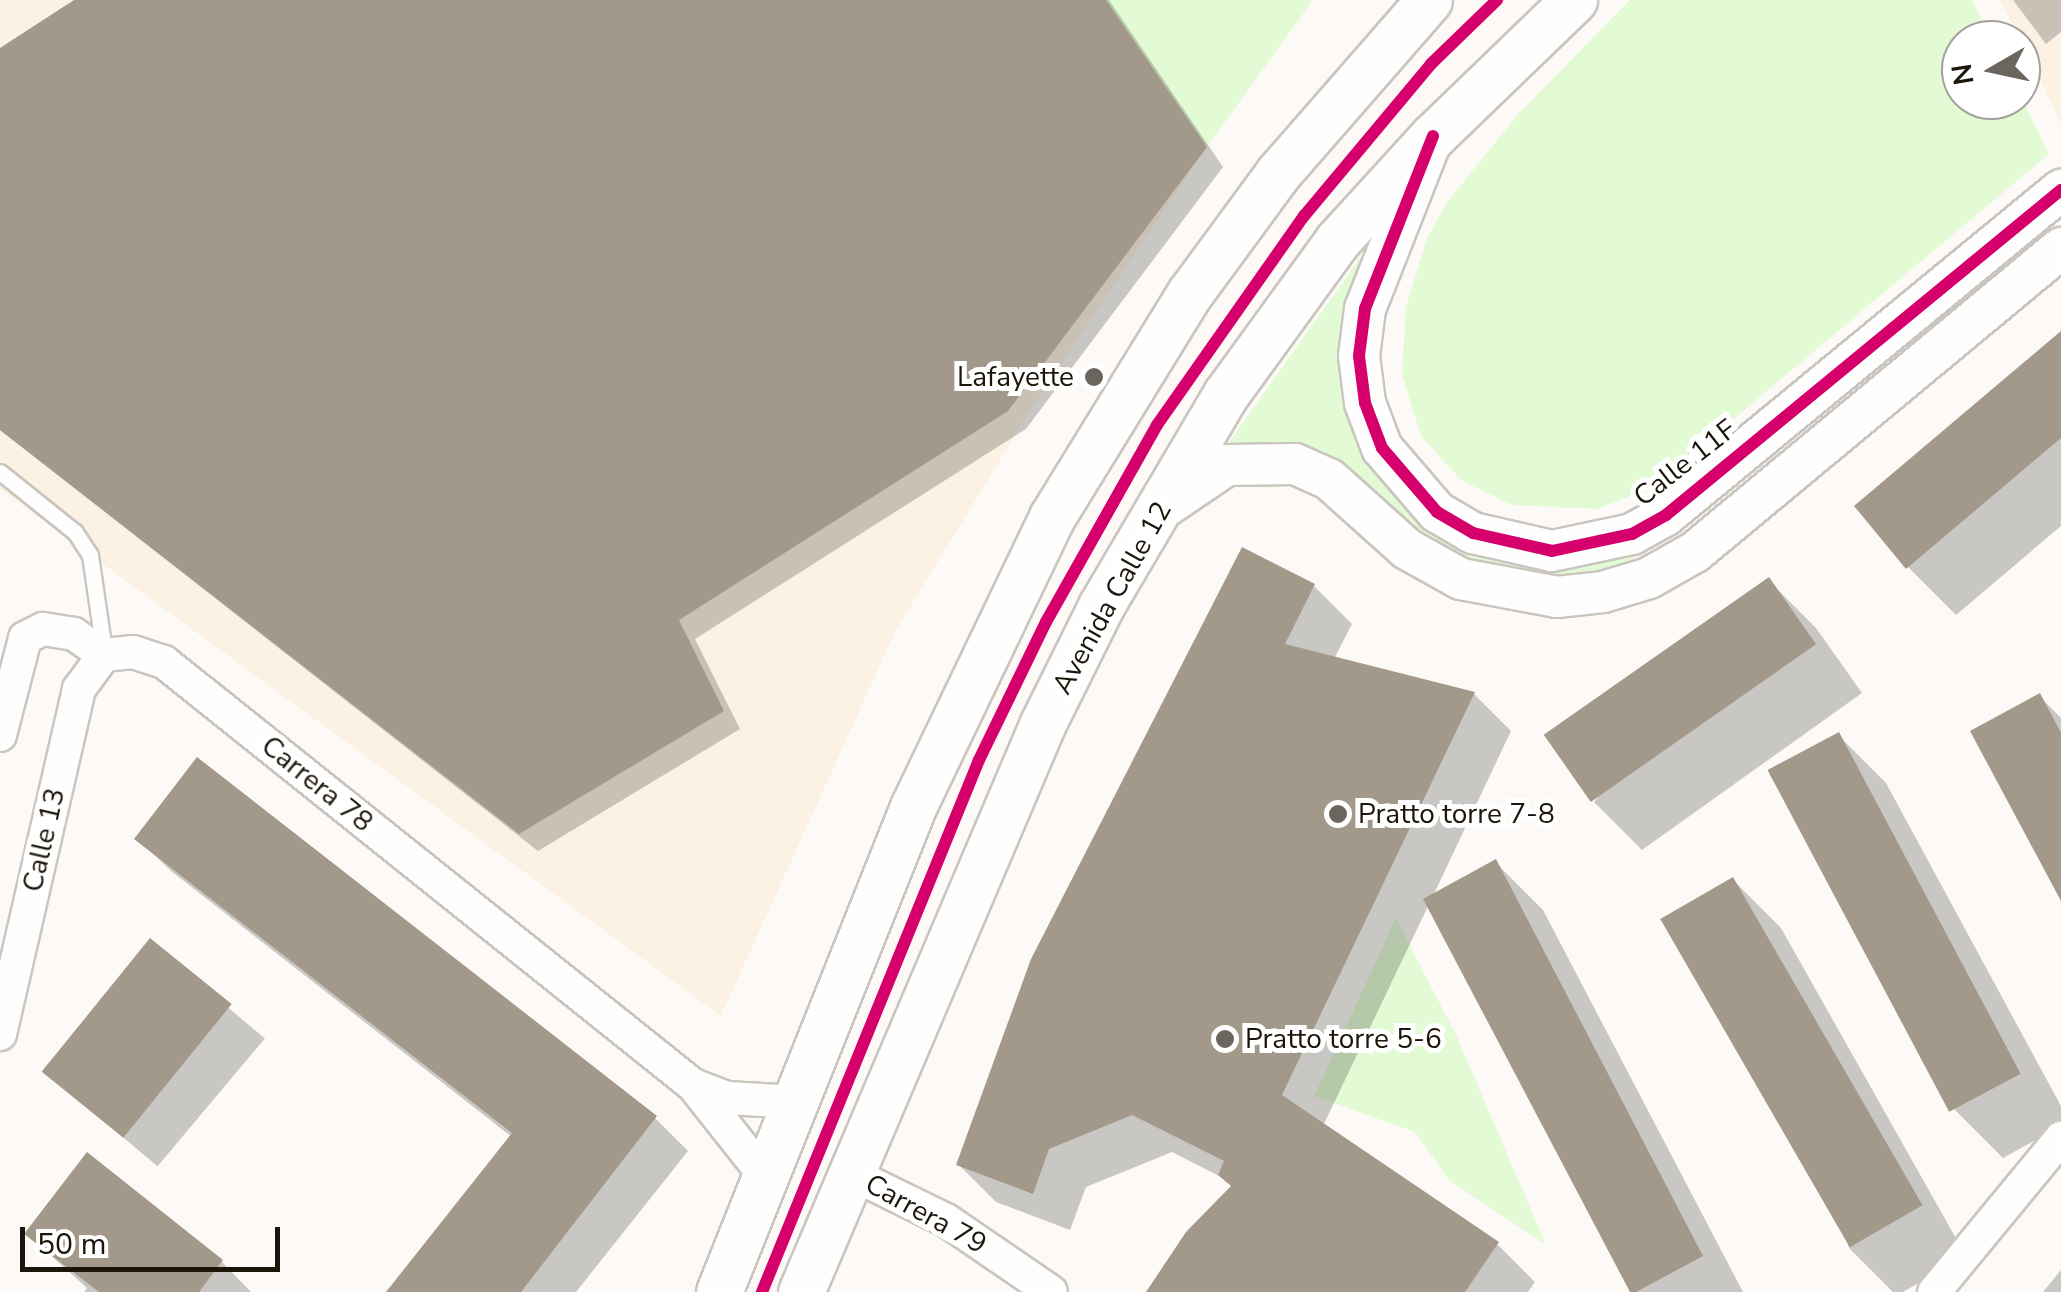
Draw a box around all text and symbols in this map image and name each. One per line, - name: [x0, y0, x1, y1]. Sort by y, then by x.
- north arrow: [1941, 20, 2041, 120]
- text: N: [1943, 61, 1984, 88]
- place label: Lafayette: [957, 360, 1074, 394]
- marker: Lafayette: [1083, 366, 1105, 388]
- street label: Calle 11F: [1627, 413, 1743, 513]
- street label: Avenida Calle 12: [1045, 496, 1179, 700]
- street label: Carrera 78: [255, 729, 379, 839]
- street label: Calle 13: [16, 785, 72, 895]
- place label: Pratto torre 7-8: [1358, 797, 1555, 831]
- marker: Pratto torre 7-8: [1327, 803, 1349, 825]
- place label: Pratto torre 5-6: [1245, 1022, 1442, 1056]
- marker: Pratto torre 5-6: [1214, 1028, 1236, 1050]
- street label: Carrera 79: [859, 1167, 993, 1261]
- scale bar: [25, 1207, 285, 1269]
- text: 50 m: [37, 1224, 106, 1265]

